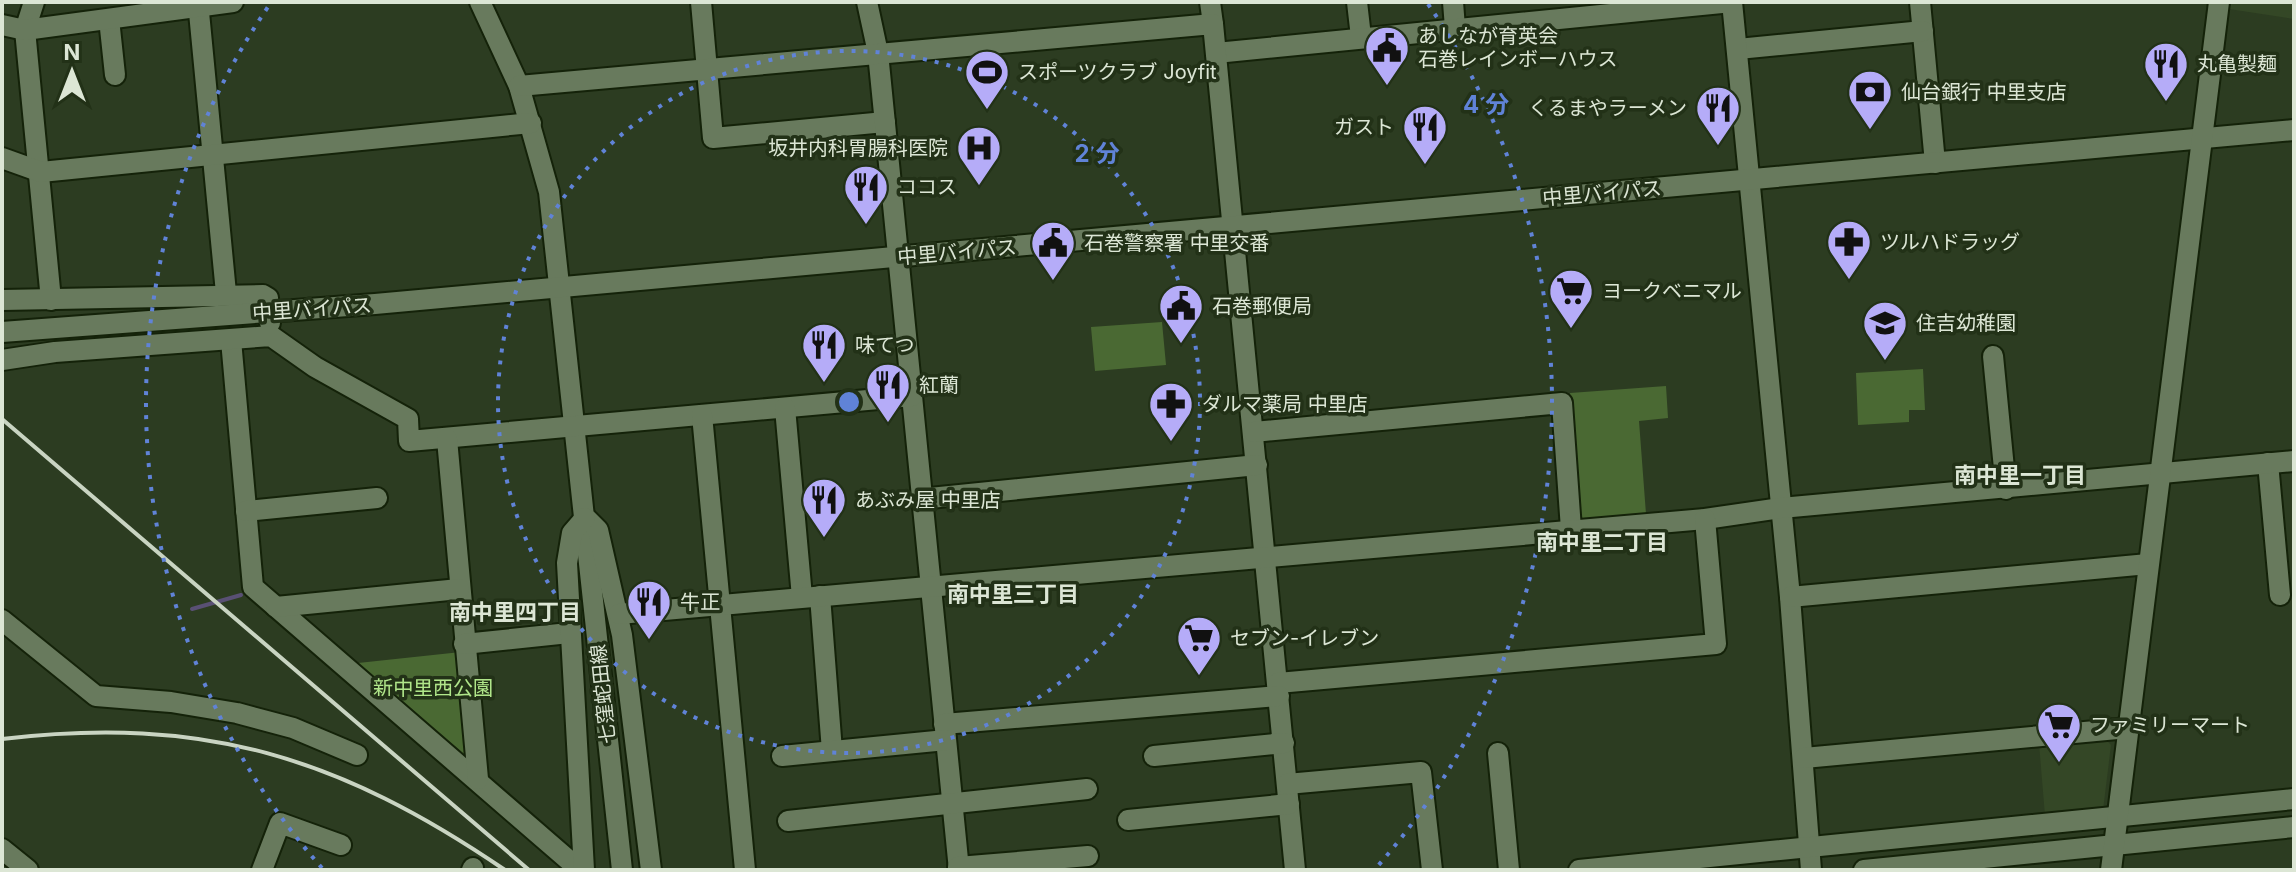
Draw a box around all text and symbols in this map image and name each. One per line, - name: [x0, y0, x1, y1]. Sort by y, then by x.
- public building icon: あしなが育英会 石巻レインボーハウス: [1363, 24, 1411, 87]
- place label: あしなが育英会 石巻レインボーハウス: [1418, 24, 1618, 71]
- north arrow: [32, 32, 112, 112]
- text: N: [64, 39, 80, 65]
- restaurant icon: 丸亀製麺: [2142, 40, 2190, 103]
- sports icon: スポーツクラブ Joyfit: [963, 48, 1011, 111]
- place label: 丸亀製麺: [2197, 52, 2277, 76]
- place label: スポーツクラブ Joyfit: [1018, 60, 1217, 84]
- bank icon: 仙台銀行 中里支店: [1846, 68, 1894, 131]
- place label: 仙台銀行 中里支店: [1901, 80, 2067, 104]
- restaurant icon: くるまやラーメン: [1694, 84, 1742, 147]
- text: 4 分: [1463, 90, 1509, 119]
- place label: くるまやラーメン: [1528, 96, 1687, 120]
- restaurant icon: ガスト: [1401, 103, 1449, 166]
- place label: ガスト: [1334, 115, 1394, 139]
- hospital icon: 坂井内科胃腸科医院: [955, 124, 1003, 187]
- place label: 坂井内科胃腸科医院: [768, 136, 948, 160]
- text: 2 分: [1075, 139, 1119, 168]
- restaurant icon: ココス: [842, 163, 890, 226]
- place label: ココス: [897, 175, 957, 199]
- street label: 中里バイパス: [1541, 176, 1663, 210]
- pharmacy icon: ツルハドラッグ: [1825, 218, 1873, 281]
- public building icon: 石巻警察署 中里交番: [1029, 219, 1077, 282]
- place label: ツルハドラッグ: [1880, 230, 2020, 254]
- place label: 石巻警察署 中里交番: [1084, 231, 1270, 255]
- street label: 中里バイパス: [896, 235, 1018, 269]
- supermarket icon: ヨークベニマル: [1547, 267, 1595, 330]
- place label: ヨークベニマル: [1602, 279, 1742, 303]
- public building icon: 石巻郵便局: [1157, 282, 1205, 345]
- street label: 中里バイパス: [252, 293, 372, 325]
- place label: 石巻郵便局: [1212, 294, 1312, 318]
- school or university icon: 住吉幼稚園: [1861, 299, 1909, 362]
- place label: 住吉幼稚園: [1916, 311, 2016, 335]
- restaurant icon: 味てつ: [800, 321, 848, 384]
- place label: 味てつ: [855, 333, 915, 357]
- restaurant icon: 紅蘭: [864, 361, 912, 424]
- place label: 紅蘭: [919, 373, 959, 397]
- pharmacy icon: ダルマ薬局 中里店: [1147, 380, 1195, 443]
- centre of rings: [835, 388, 863, 416]
- place label: ダルマ薬局 中里店: [1202, 392, 1368, 416]
- district label: 南中里一丁目: [1954, 462, 2086, 488]
- restaurant icon: あぶみ屋 中里店: [800, 476, 848, 539]
- place label: あぶみ屋 中里店: [855, 488, 1001, 512]
- district label: 南中里二丁目: [1536, 529, 1668, 555]
- restaurant icon: 牛正: [625, 578, 673, 641]
- district label: 南中里三丁目: [947, 581, 1079, 607]
- place label: 牛正: [680, 590, 720, 614]
- district label: 南中里四丁目: [449, 599, 581, 625]
- supermarket icon: セブン-イレブン: [1175, 614, 1223, 677]
- place label: セブン-イレブン: [1230, 626, 1379, 650]
- street label: 七窪蛇田線: [586, 643, 620, 745]
- park label: 新中里西公園: [373, 676, 493, 700]
- supermarket icon: ファミリーマート: [2035, 701, 2083, 764]
- place label: ファミリーマート: [2090, 713, 2250, 737]

